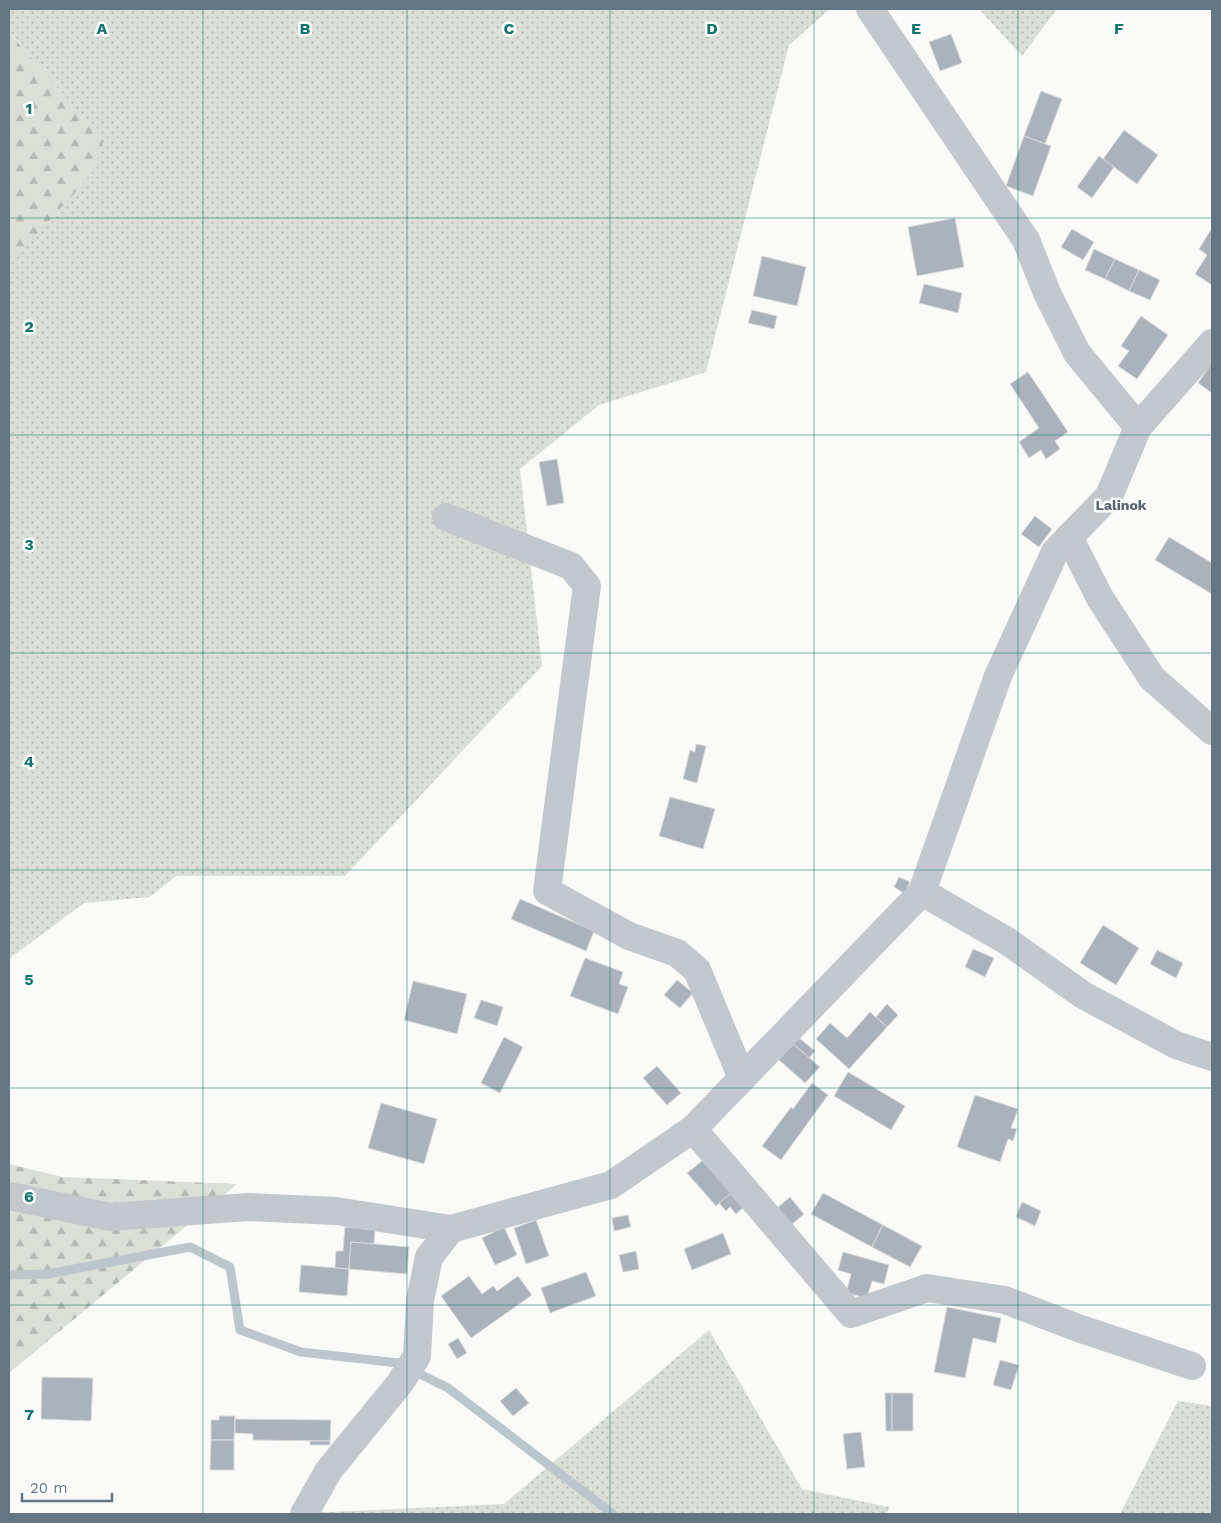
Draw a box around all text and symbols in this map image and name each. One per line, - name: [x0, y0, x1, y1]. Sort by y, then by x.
- text: A: [97, 19, 108, 38]
- text: B: [300, 19, 311, 38]
- text: C: [504, 19, 515, 38]
- text: D: [706, 19, 718, 38]
- text: E: [911, 19, 921, 38]
- text: F: [1114, 19, 1124, 38]
- text: 1: [26, 99, 32, 118]
- text: 2: [24, 317, 34, 336]
- district label: Lalinok: [1096, 497, 1147, 513]
- text: 3: [24, 535, 34, 554]
- text: 4: [24, 752, 34, 771]
- text: 5: [24, 970, 34, 989]
- text: 6: [24, 1187, 34, 1206]
- text: 7: [24, 1405, 34, 1424]
- scale bar: [22, 1470, 112, 1502]
- text: 20 m: [30, 1479, 68, 1497]

